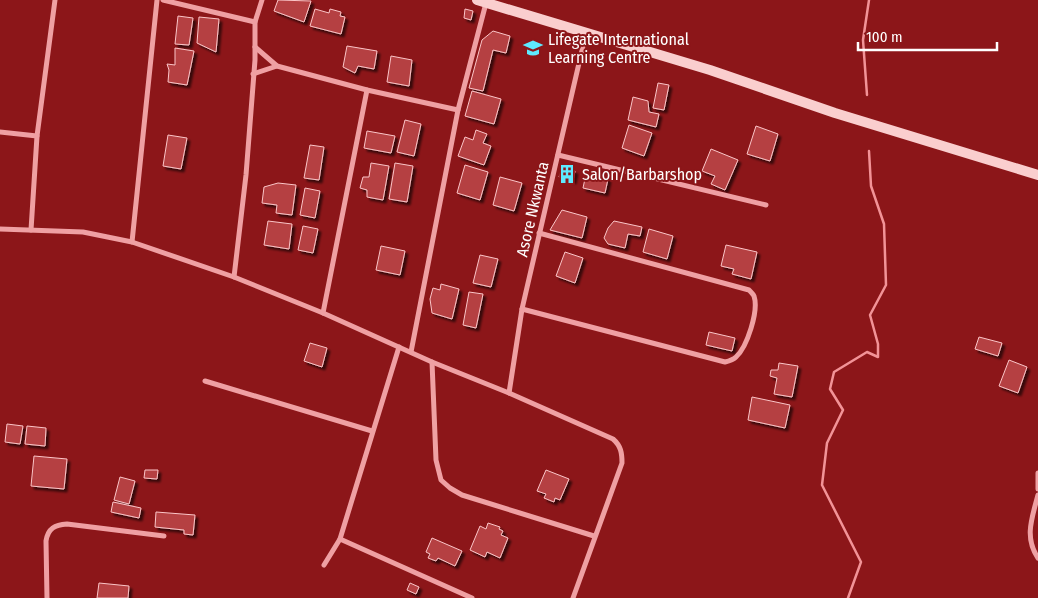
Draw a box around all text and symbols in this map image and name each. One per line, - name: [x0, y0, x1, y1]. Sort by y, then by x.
- scale bar: [858, 20, 997, 52]
- text: 100 m: [866, 28, 903, 46]
- place label: Lifegate International Learning Centre: [548, 30, 689, 67]
- school or university icon: Lifegate International Learning Centre: [522, 37, 544, 59]
- street label: Asore Nkwanta: [512, 159, 553, 259]
- building icon: Salon/Barbarshop: [556, 163, 578, 185]
- place label: Salon/Barbarshop: [582, 165, 702, 184]

